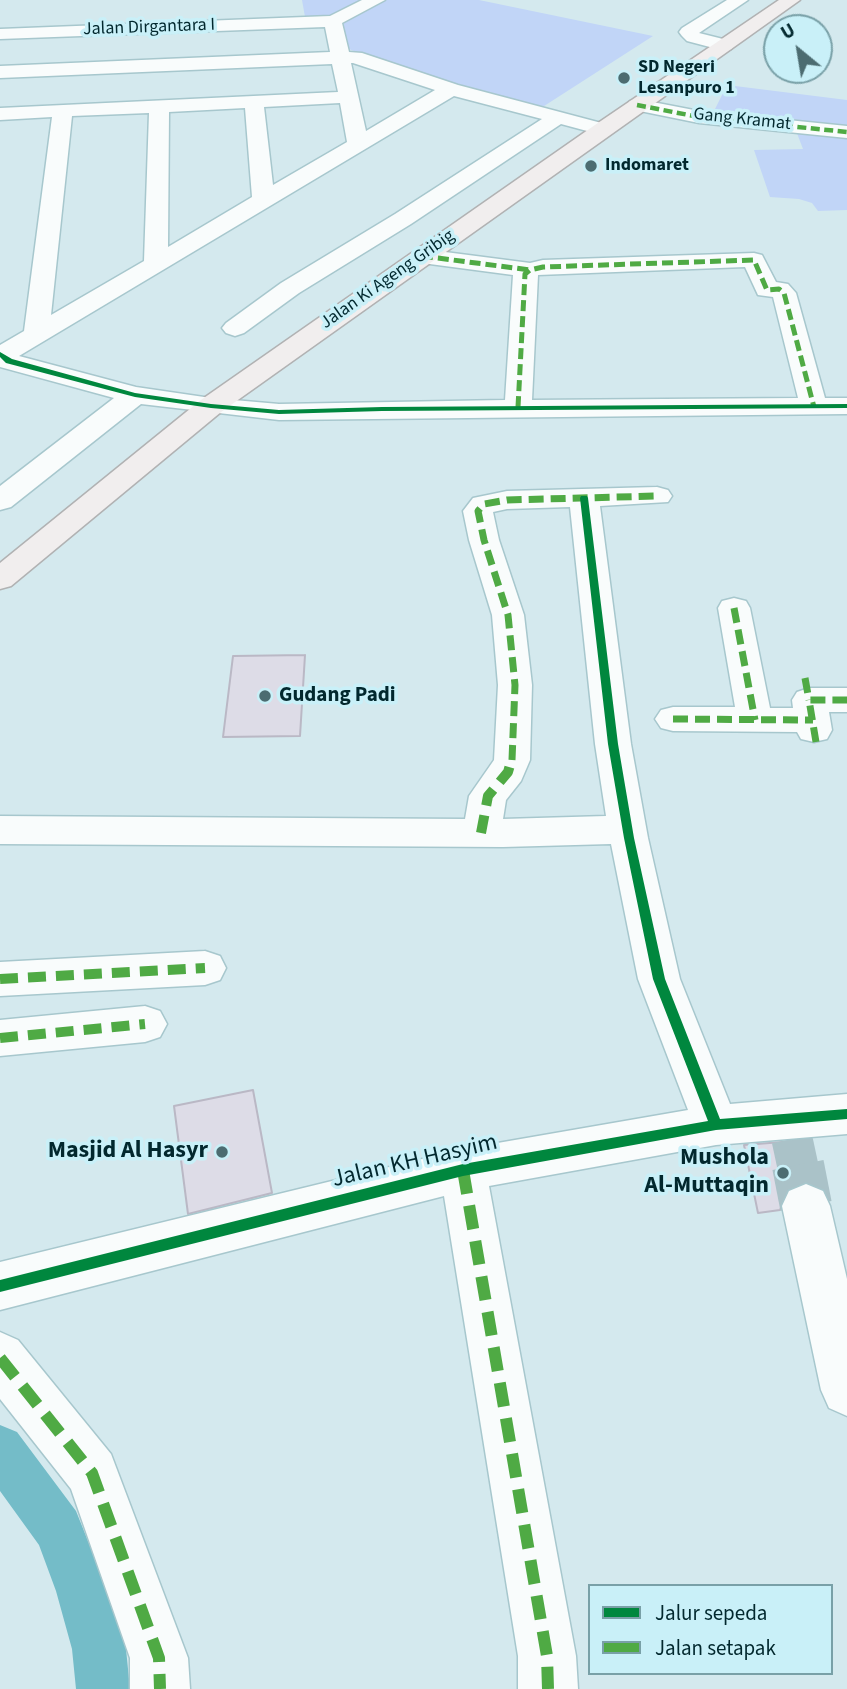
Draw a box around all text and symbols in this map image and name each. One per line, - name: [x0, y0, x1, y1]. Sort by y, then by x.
- north arrow: [763, 14, 833, 84]
- street label: Jalan Dirgantara I: [83, 15, 215, 41]
- text: U: [776, 17, 800, 47]
- place label: SD Negeri Lesanpuro 1: [638, 57, 735, 100]
- marker: SD Negeri Lesanpuro 1: [616, 70, 632, 86]
- street label: Gang Kramat: [692, 104, 792, 136]
- place label: Indomaret: [605, 155, 689, 177]
- marker: Indomaret: [583, 158, 599, 174]
- street label: Jalan Ki Ageng Gribig: [317, 226, 459, 334]
- place label: Gudang Padi: [279, 683, 396, 709]
- marker: Gudang Padi: [257, 688, 273, 704]
- street label: Jalan KH Hasyim: [329, 1129, 501, 1195]
- place label: Masjid Al Hasyr: [48, 1138, 208, 1166]
- marker: Masjid Al Hasyr: [214, 1144, 230, 1160]
- place label: Mushola Al-Muttaqin: [644, 1145, 769, 1201]
- marker: Mushola Al-Muttaqin: [775, 1165, 791, 1181]
- legend: [588, 1584, 833, 1675]
- text: Jalur sepeda: [655, 1598, 767, 1628]
- text: Jalan setapak: [655, 1633, 776, 1663]

